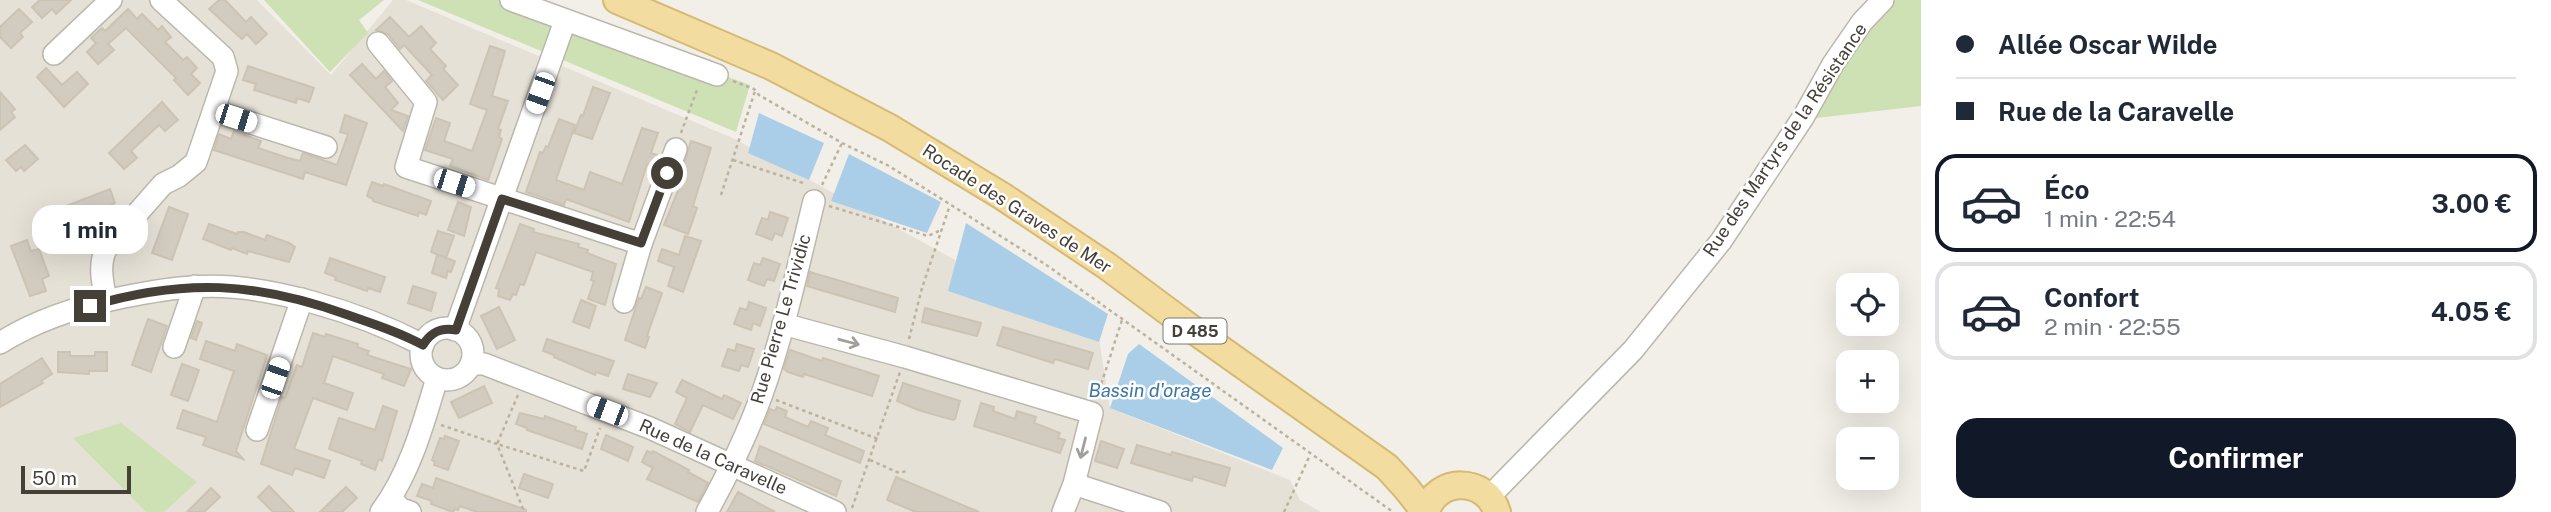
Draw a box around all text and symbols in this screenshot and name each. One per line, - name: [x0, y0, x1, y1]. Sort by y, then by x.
- street label: Rue des Martyrs de la Résistance: [1698, 19, 1871, 260]
- text: Allée Oscar Wilde: [1998, 29, 2218, 60]
- car: [523, 70, 558, 116]
- text: Rue de la Caravelle: [1998, 96, 2234, 127]
- car: [213, 102, 260, 134]
- street label: Rocade des Graves de Mer: [919, 140, 1116, 278]
- route start: [651, 157, 683, 189]
- car: [431, 167, 478, 199]
- icon: car: [1960, 172, 2023, 235]
- text: Éco: [2044, 174, 2090, 205]
- text: 3.00 €: [2431, 188, 2512, 219]
- callout: 1 min: [32, 204, 148, 254]
- text: 1 min · 22:54: [2044, 205, 2176, 232]
- text: 1 min: [62, 216, 118, 243]
- street label: Rue Pierre Le Trividic: [746, 231, 815, 406]
- map controls: [1836, 273, 1899, 490]
- button: locate: [1836, 273, 1899, 336]
- icon: car: [1960, 280, 2023, 343]
- text: Confort: [2044, 282, 2140, 313]
- route end: [74, 290, 106, 322]
- text: 4.05 €: [2431, 296, 2512, 327]
- text: 2 min · 22:55: [2044, 313, 2181, 340]
- road number: D 485: [1164, 318, 1226, 344]
- one-way arrow: [837, 336, 860, 349]
- button: +: [1836, 350, 1899, 413]
- car: [259, 355, 292, 401]
- water label: Bassin d'orage: [1088, 379, 1212, 401]
- car: [584, 394, 631, 428]
- street label: Rue de la Caravelle: [636, 414, 790, 499]
- button: Confirmer: [1956, 418, 2516, 498]
- button: −: [1836, 427, 1899, 490]
- one-way arrow: [1076, 436, 1089, 459]
- scale bar: [21, 463, 131, 495]
- text: 50 m: [32, 467, 77, 489]

